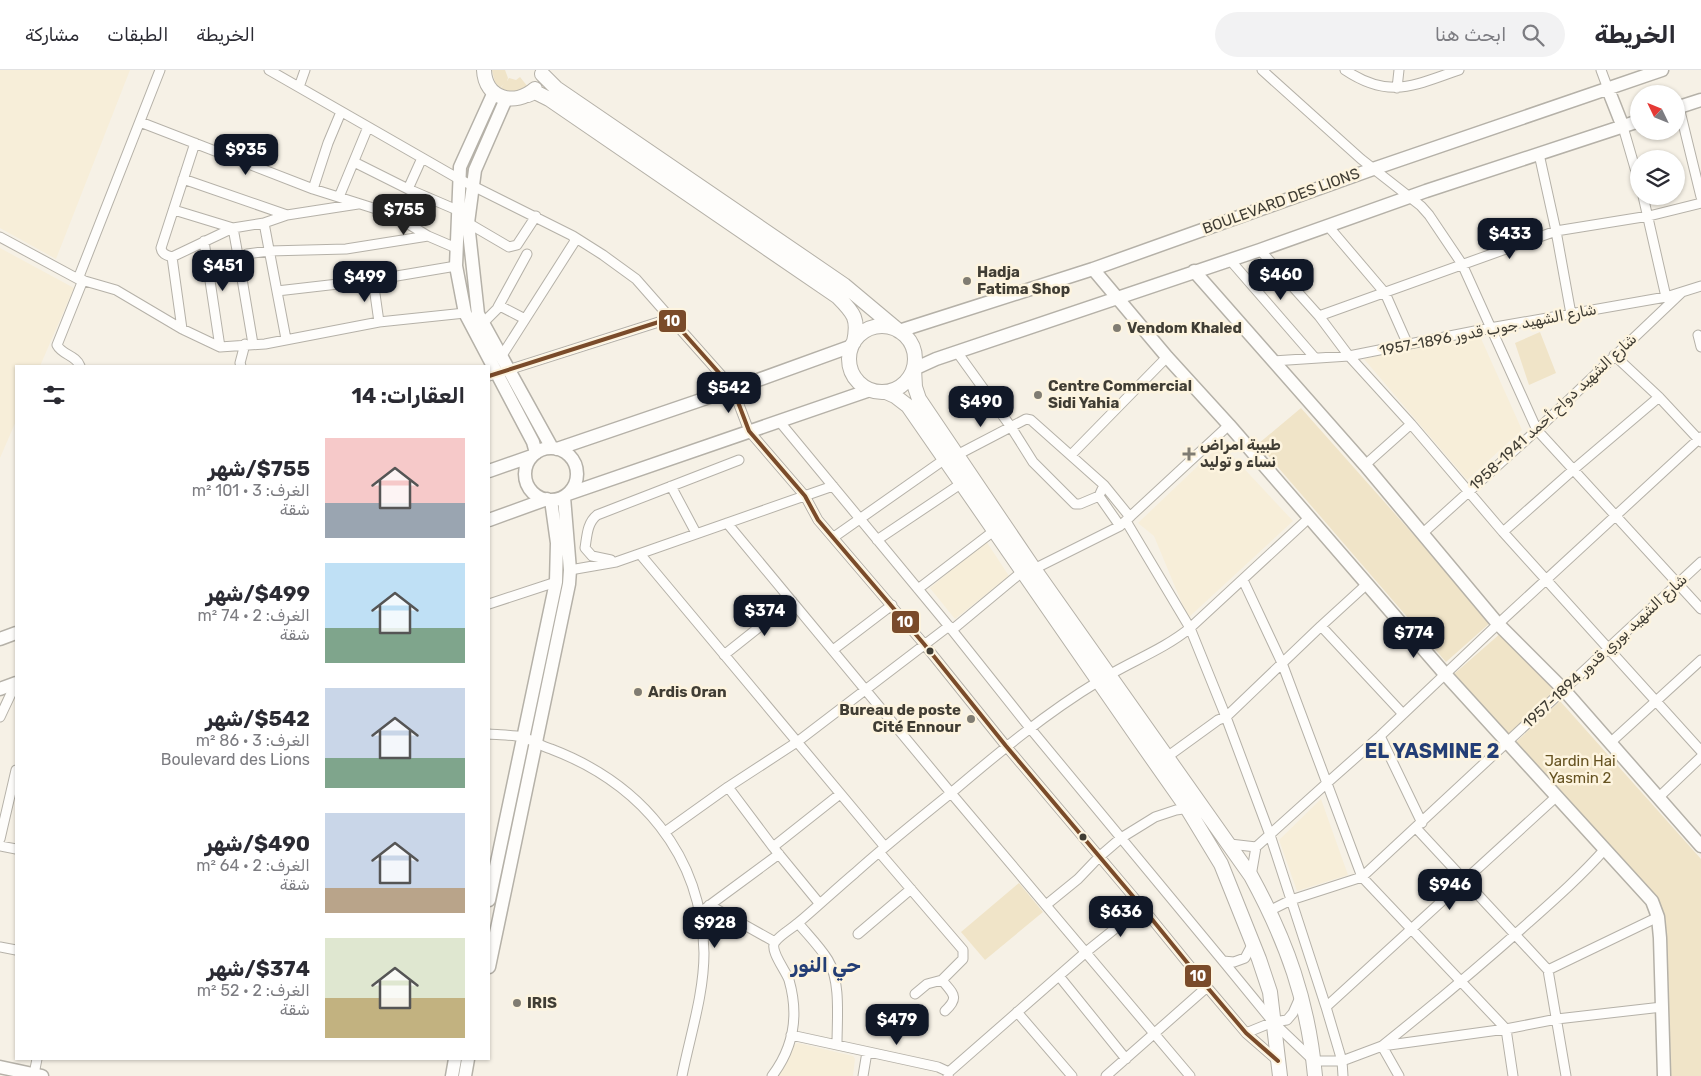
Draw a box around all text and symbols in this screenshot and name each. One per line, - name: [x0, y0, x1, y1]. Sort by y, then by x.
- search box: [1215, 12, 1565, 57]
- icon: search: [1519, 21, 1547, 49]
- text: الخريطة: [1595, 21, 1676, 49]
- text: ابحث هنا: [1435, 23, 1507, 46]
- text: مشاركة: [25, 24, 79, 46]
- text: الطبقات: [107, 24, 168, 46]
- text: الخريطة: [196, 24, 255, 46]
- north arrow: [1630, 85, 1685, 140]
- map controls: [1630, 85, 1685, 205]
- pin: $935: [216, 134, 276, 176]
- text: $935: [225, 140, 267, 159]
- button: layers: [1630, 150, 1685, 205]
- street label: BOULEVARD DES LIONS: [1200, 164, 1362, 238]
- pin: $755: [374, 194, 434, 236]
- text: $755: [384, 200, 424, 219]
- pin: $433: [1480, 218, 1540, 260]
- text: $433: [1489, 224, 1531, 243]
- pin: $451: [193, 250, 253, 292]
- text: $451: [203, 256, 243, 275]
- pin: $460: [1251, 258, 1311, 301]
- pin: $499: [335, 260, 395, 303]
- place label: Hadja Fatima Shop: [977, 263, 1070, 298]
- text: $460: [1260, 265, 1302, 284]
- text: $499: [344, 267, 386, 286]
- marker: Hadja Fatima Shop: [961, 275, 973, 287]
- street label: شارع الشهيد جوب قدور 1896-1957: [1378, 300, 1598, 362]
- line badge: 10: [658, 309, 687, 333]
- text: 10: [664, 313, 680, 330]
- place label: Vendom Khaled: [1127, 319, 1242, 337]
- marker: Vendom Khaled: [1111, 322, 1123, 334]
- street label: شارع الشهيد دواح أحمد 1941-1958: [1466, 330, 1642, 496]
- pin: $542: [699, 372, 759, 414]
- place label: Centre Commercial Sidi Yahia: [1048, 377, 1192, 412]
- text: $542: [708, 378, 750, 397]
- icon: filters: [40, 381, 68, 409]
- text: العقارات: 14: [352, 383, 465, 408]
- pin: $490: [951, 386, 1011, 428]
- marker: Centre Commercial Sidi Yahia: [1032, 389, 1044, 401]
- text: $490: [960, 392, 1002, 411]
- place label: طبيبة امراض نساء و توليد: [1200, 436, 1281, 471]
- marker: طبيبة امراض نساء و توليد: [1182, 447, 1196, 461]
- text: $755/شهر: [208, 456, 310, 481]
- icon: home: [365, 458, 425, 518]
- text: الغرف: 3 · 101 m²: [192, 481, 310, 500]
- text: شقة: [280, 500, 310, 519]
- street label: شارع الشهيد بوري قدور 1894-1957: [1519, 570, 1692, 733]
- text: $499/شهر: [206, 581, 310, 606]
- icon: home: [365, 583, 425, 643]
- pin: $374: [735, 594, 795, 637]
- text: $374: [745, 601, 785, 620]
- text: الغرف: 2 · 74 m²: [198, 606, 310, 625]
- line badge: 10: [891, 610, 920, 634]
- text: 10: [897, 614, 913, 631]
- pin: $774: [1384, 616, 1444, 659]
- text: $774: [1394, 623, 1434, 642]
- text: شقة: [280, 625, 310, 644]
- unlabelled marker: [925, 646, 935, 656]
- place label: Ardis Oran: [648, 683, 727, 701]
- marker: Ardis Oran: [632, 686, 644, 698]
- place label: Bureau de poste Cité Ennour: [839, 701, 961, 736]
- text: $542/شهر: [206, 706, 310, 731]
- icon: home: [365, 708, 425, 768]
- marker: Bureau de poste Cité Ennour: [965, 713, 977, 725]
- text: الغرف: 3 · 86 m²: [196, 731, 310, 750]
- district label: EL YASMINE 2: [1365, 739, 1499, 763]
- text: Boulevard des Lions: [161, 750, 310, 769]
- park label: Jardin Hai Yasmin 2: [1544, 752, 1616, 787]
- text: $490/شهر: [205, 831, 310, 856]
- unlabelled marker: [1078, 832, 1088, 842]
- icon: home: [365, 833, 425, 893]
- text: الغرف: 2 · 64 m²: [196, 856, 310, 875]
- pin: $946: [1420, 868, 1480, 911]
- text: شقة: [280, 875, 310, 894]
- text: $946: [1429, 875, 1471, 894]
- pin: $636: [1091, 896, 1151, 938]
- text: $636: [1100, 902, 1142, 921]
- pin: $928: [685, 906, 745, 949]
- text: $928: [694, 913, 736, 932]
- district label: حي النور: [790, 953, 861, 981]
- text: $374/شهر: [207, 956, 310, 981]
- icon: home: [365, 958, 425, 1018]
- line badge: 10: [1184, 964, 1212, 988]
- text: 10: [1190, 968, 1206, 985]
- text: الغرف: 2 · 52 m²: [197, 981, 310, 1000]
- place label: IRIS: [527, 994, 557, 1012]
- marker: IRIS: [511, 997, 523, 1009]
- text: شقة: [280, 1000, 310, 1019]
- pin: $479: [867, 1004, 927, 1046]
- text: $479: [877, 1010, 917, 1029]

